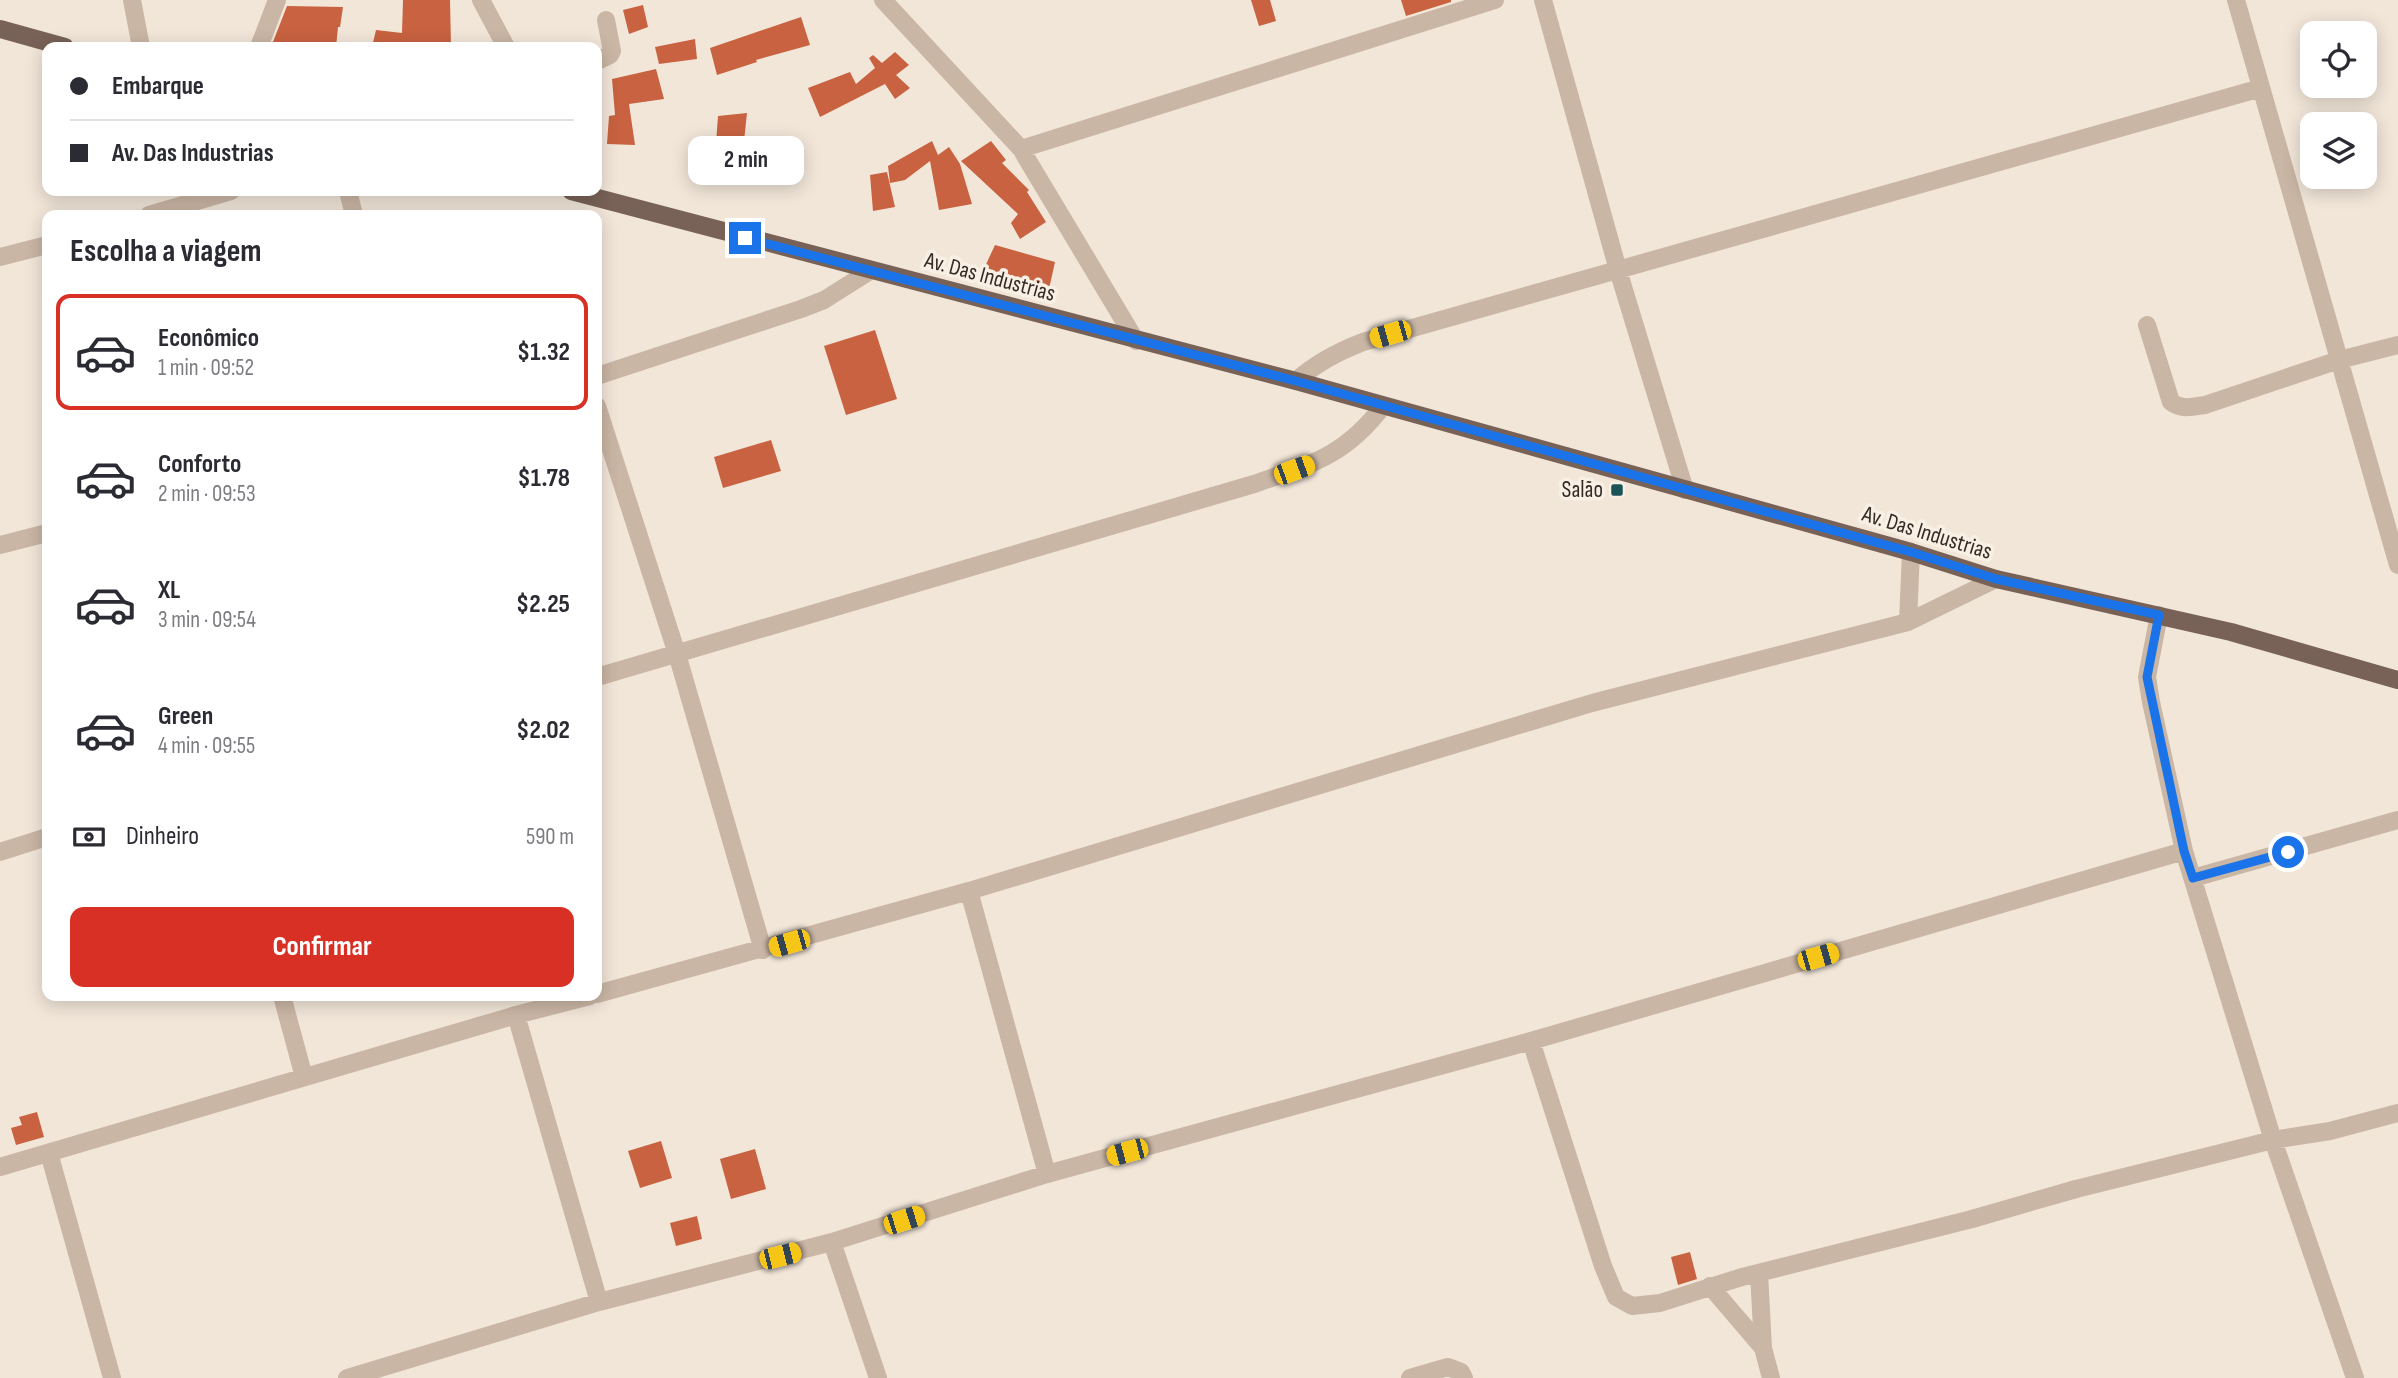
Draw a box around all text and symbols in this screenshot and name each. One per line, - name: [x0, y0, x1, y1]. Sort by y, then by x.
- map controls: [2300, 21, 2377, 189]
- button: locate: [2300, 21, 2377, 98]
- text: Embarque: [112, 71, 204, 102]
- button: layers: [2300, 112, 2377, 189]
- callout: 2 min: [687, 136, 803, 186]
- text: Av. Das Industrias: [112, 138, 274, 169]
- text: 2 min: [724, 146, 768, 174]
- route end: [729, 222, 761, 254]
- text: Escolha a viagem: [70, 232, 262, 271]
- street label: Av. Das Industrias: [921, 246, 1058, 308]
- car: [1367, 318, 1414, 350]
- icon: car: [74, 321, 137, 384]
- text: Econômico: [158, 323, 259, 354]
- text: $1.32: [517, 337, 570, 368]
- text: 1 min · 09:52: [158, 354, 254, 382]
- icon: car: [74, 447, 137, 510]
- text: Conforto: [158, 449, 241, 480]
- car: [1271, 453, 1318, 487]
- text: $1.78: [517, 463, 570, 494]
- place label: Salão: [1562, 476, 1603, 504]
- text: 2 min · 09:53: [158, 480, 256, 508]
- marker: Salão: [1609, 482, 1625, 498]
- street label: Av. Das Industrias: [1858, 500, 1995, 566]
- icon: car: [74, 573, 137, 636]
- text: XL: [158, 575, 180, 606]
- text: $2.25: [516, 589, 570, 620]
- text: 3 min · 09:54: [158, 606, 256, 634]
- icon: car: [74, 699, 137, 762]
- text: Green: [158, 701, 213, 732]
- text: $2.02: [516, 715, 570, 746]
- text: 4 min · 09:55: [158, 732, 255, 760]
- icon: cash: [70, 818, 108, 856]
- text: Dinheiro: [126, 821, 199, 852]
- text: 590 m: [526, 823, 574, 851]
- route start: [2272, 836, 2304, 868]
- button: Confirmar: [70, 907, 574, 987]
- car: [766, 927, 813, 959]
- car: [1795, 941, 1842, 973]
- car: [1104, 1136, 1151, 1168]
- car: [881, 1204, 928, 1236]
- car: [758, 1241, 803, 1271]

